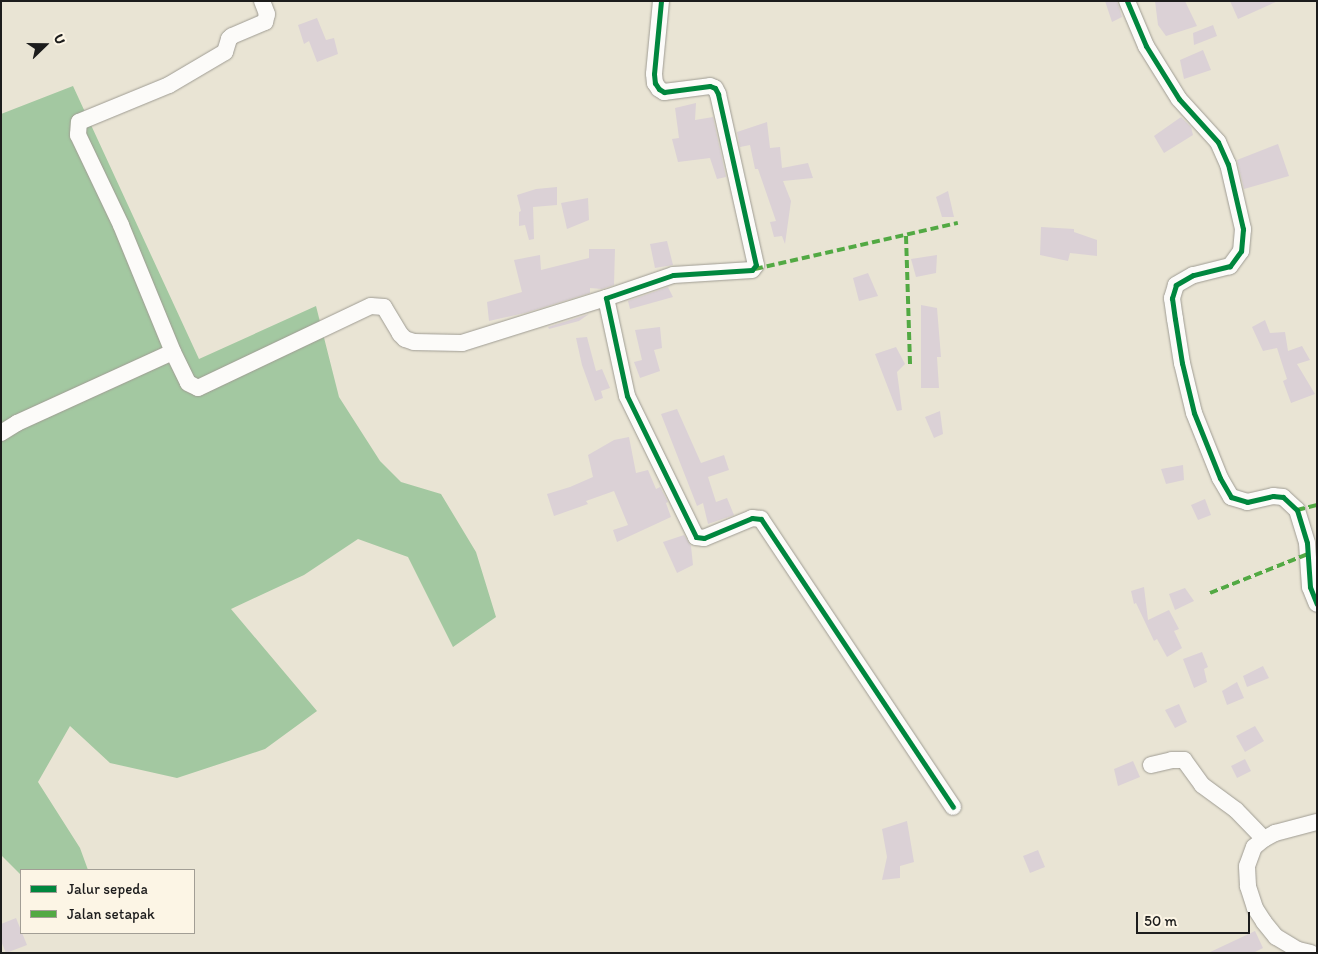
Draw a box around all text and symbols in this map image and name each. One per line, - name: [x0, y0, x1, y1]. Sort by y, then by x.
- north arrow: [20, 20, 70, 70]
- text: U: [50, 32, 69, 47]
- legend: [20, 869, 195, 934]
- text: Jalur sepeda: [67, 880, 148, 898]
- scale bar: [1138, 902, 1252, 934]
- text: Jalan setapak: [67, 905, 155, 923]
- text: 50 m: [1144, 912, 1177, 930]

